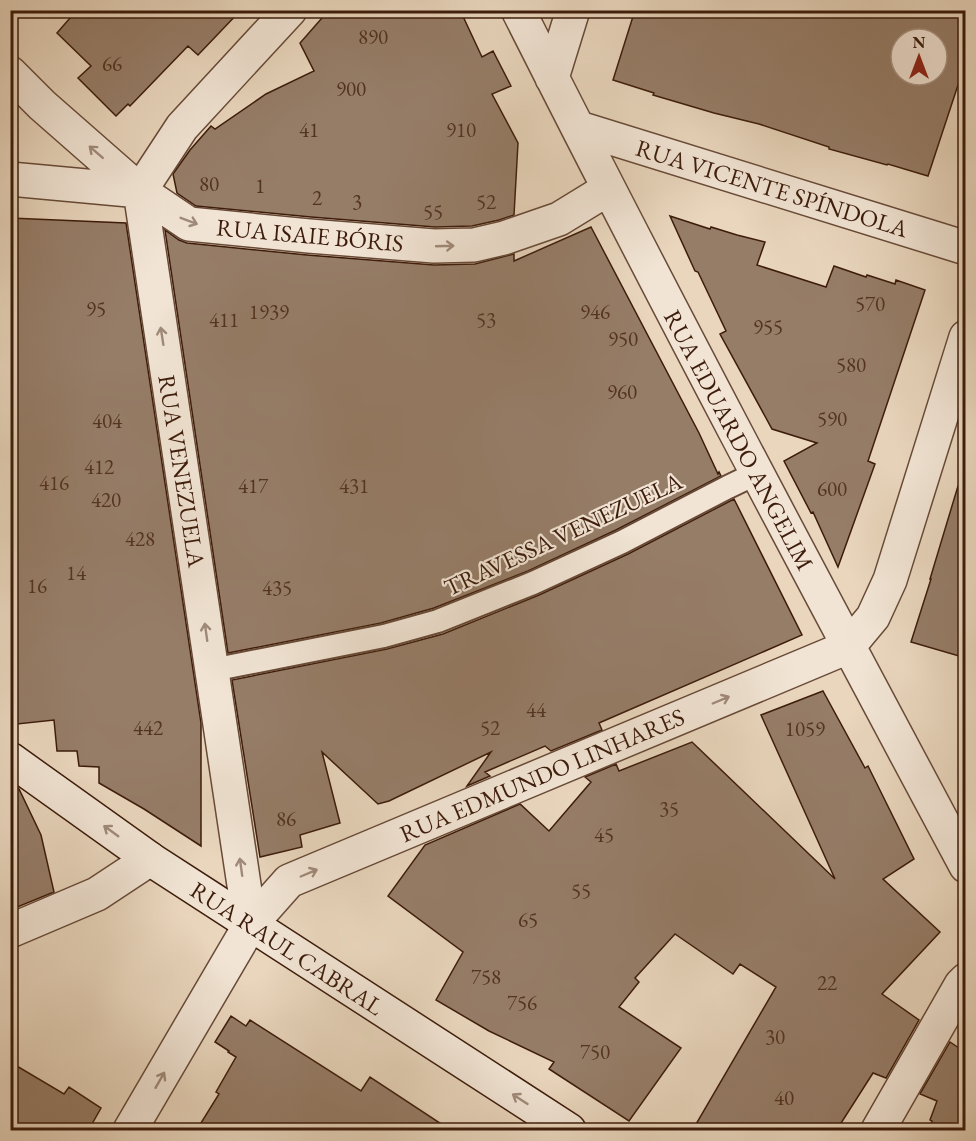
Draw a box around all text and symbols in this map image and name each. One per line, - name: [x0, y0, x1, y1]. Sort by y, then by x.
- house number: 890: [358, 23, 388, 50]
- north arrow: [889, 27, 949, 87]
- text: N: [913, 32, 926, 53]
- house number: 66: [102, 50, 122, 77]
- house number: 900: [336, 75, 366, 102]
- house number: 41: [299, 116, 319, 143]
- house number: 910: [446, 116, 476, 143]
- street label: RUA VICENTE SPÍNDOLA: [632, 132, 912, 244]
- one-way arrow: [89, 145, 104, 159]
- house number: 80: [199, 170, 219, 197]
- house number: 1: [255, 172, 265, 199]
- house number: 2: [312, 184, 322, 211]
- house number: 3: [352, 188, 362, 215]
- house number: 52: [476, 188, 496, 215]
- house number: 55: [423, 198, 443, 225]
- street label: RUA ISAIE BÓRIS: [215, 211, 405, 259]
- one-way arrow: [180, 217, 198, 228]
- one-way arrow: [435, 240, 455, 252]
- house number: 570: [855, 290, 885, 317]
- house number: 95: [86, 295, 106, 322]
- house number: 1939: [249, 298, 289, 325]
- house number: 946: [580, 298, 610, 325]
- street label: RUA EDUARDO ANGELIM: [657, 304, 821, 576]
- house number: 411: [209, 306, 239, 333]
- house number: 53: [476, 306, 496, 333]
- house number: 955: [753, 313, 783, 340]
- house number: 950: [608, 325, 638, 352]
- one-way arrow: [156, 326, 167, 346]
- house number: 580: [836, 351, 866, 378]
- street label: RUA VENEZUELA: [151, 372, 213, 570]
- house number: 960: [607, 378, 637, 405]
- house number: 590: [817, 405, 847, 432]
- house number: 404: [92, 407, 123, 434]
- house number: 412: [84, 453, 114, 480]
- street label: TRAVESSA VENEZUELA: [439, 465, 687, 603]
- house number: 416: [39, 469, 69, 496]
- house number: 417: [238, 472, 269, 499]
- house number: 431: [339, 472, 369, 499]
- house number: 600: [817, 475, 847, 502]
- house number: 420: [91, 486, 121, 513]
- house number: 428: [125, 525, 155, 552]
- house number: 14: [66, 559, 87, 586]
- house number: 16: [27, 572, 47, 599]
- house number: 435: [262, 574, 292, 601]
- one-way arrow: [201, 623, 212, 643]
- one-way arrow: [711, 694, 730, 705]
- house number: 44: [526, 696, 547, 723]
- street label: RUA EDMUNDO LINHARES: [395, 701, 689, 849]
- house number: 442: [133, 714, 163, 741]
- house number: 52: [480, 714, 500, 741]
- house number: 1059: [785, 715, 825, 742]
- house number: 35: [659, 795, 679, 822]
- house number: 86: [276, 805, 296, 832]
- house number: 45: [594, 821, 614, 848]
- one-way arrow: [103, 825, 120, 837]
- one-way arrow: [236, 857, 247, 877]
- one-way arrow: [299, 867, 317, 878]
- street label: RUA RAUL CABRAL: [185, 874, 389, 1022]
- house number: 55: [571, 877, 591, 904]
- house number: 65: [518, 906, 538, 933]
- house number: 758: [471, 963, 501, 990]
- house number: 22: [817, 969, 837, 996]
- house number: 756: [507, 989, 537, 1016]
- house number: 30: [765, 1023, 785, 1050]
- house number: 750: [580, 1038, 610, 1065]
- one-way arrow: [154, 1072, 166, 1089]
- house number: 40: [774, 1084, 794, 1111]
- one-way arrow: [512, 1092, 529, 1104]

